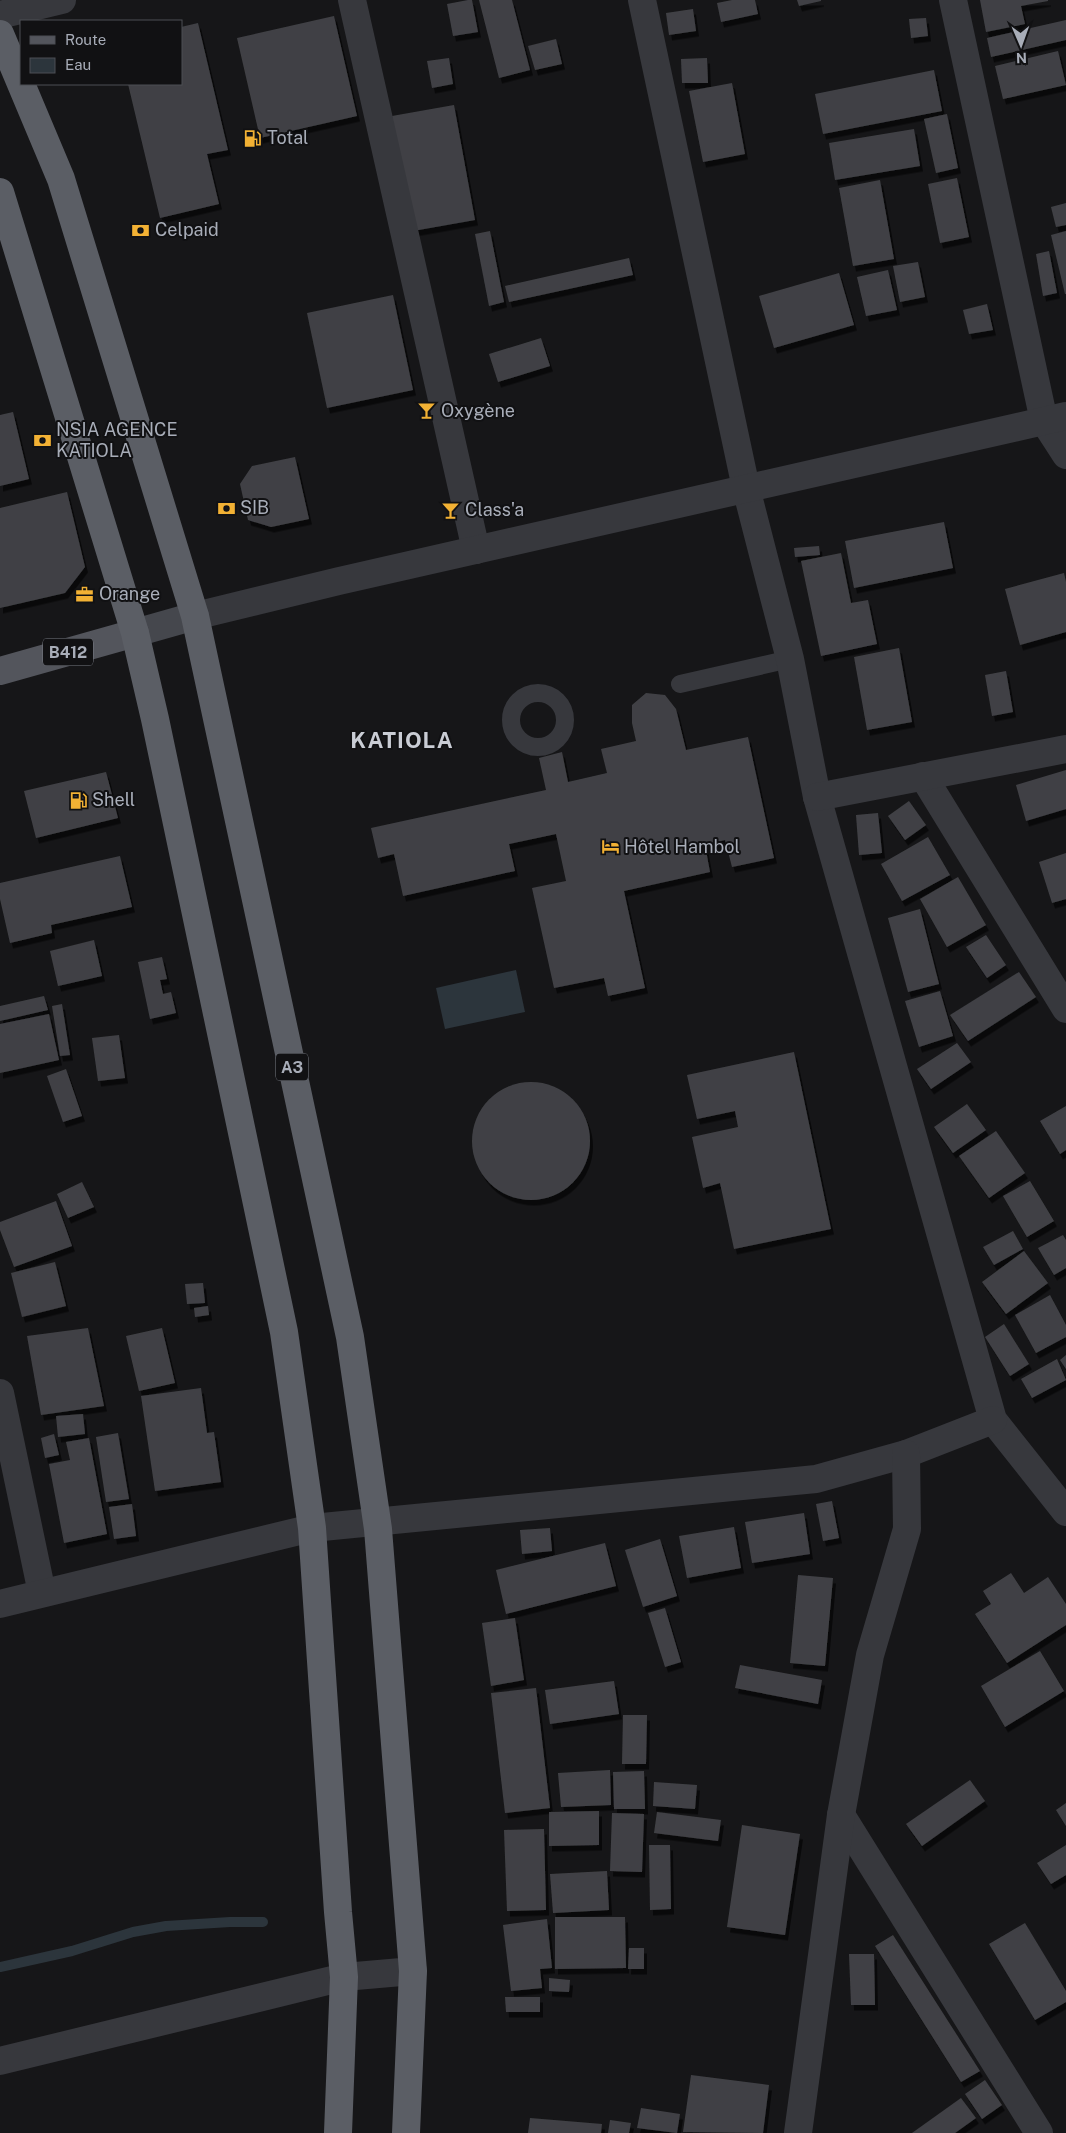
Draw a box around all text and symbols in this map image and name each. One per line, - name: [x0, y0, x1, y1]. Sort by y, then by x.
- legend: [20, 20, 182, 85]
- north arrow: [996, 20, 1046, 70]
- text: Route: [65, 31, 106, 48]
- text: N: [1016, 50, 1027, 66]
- text: Eau: [65, 56, 91, 73]
- place label: Total: [267, 127, 309, 148]
- fuel station icon: Total: [243, 128, 263, 148]
- place label: Celpaid: [155, 219, 219, 240]
- bank icon: Celpaid: [131, 220, 151, 240]
- place label: Oxygène: [441, 400, 515, 421]
- bar icon: Oxygène: [417, 401, 437, 421]
- place label: NSIA AGENCE KATIOLA: [56, 419, 178, 461]
- bank icon: NSIA AGENCE KATIOLA: [32, 430, 52, 450]
- place label: SIB: [240, 497, 269, 518]
- bank icon: SIB: [216, 498, 236, 518]
- place label: Class'a: [465, 499, 524, 520]
- bar icon: Class'a: [441, 500, 461, 520]
- place label: Orange: [99, 583, 160, 604]
- office icon: Orange: [75, 584, 95, 604]
- road number: B412: [43, 638, 93, 666]
- district label: KATIOLA: [350, 727, 454, 753]
- place label: Shell: [92, 789, 135, 810]
- fuel station icon: Shell: [68, 790, 88, 810]
- place label: Hôtel Hambol: [624, 836, 740, 857]
- hotel icon: Hôtel Hambol: [600, 837, 620, 857]
- road number: A3: [276, 1054, 308, 1080]

